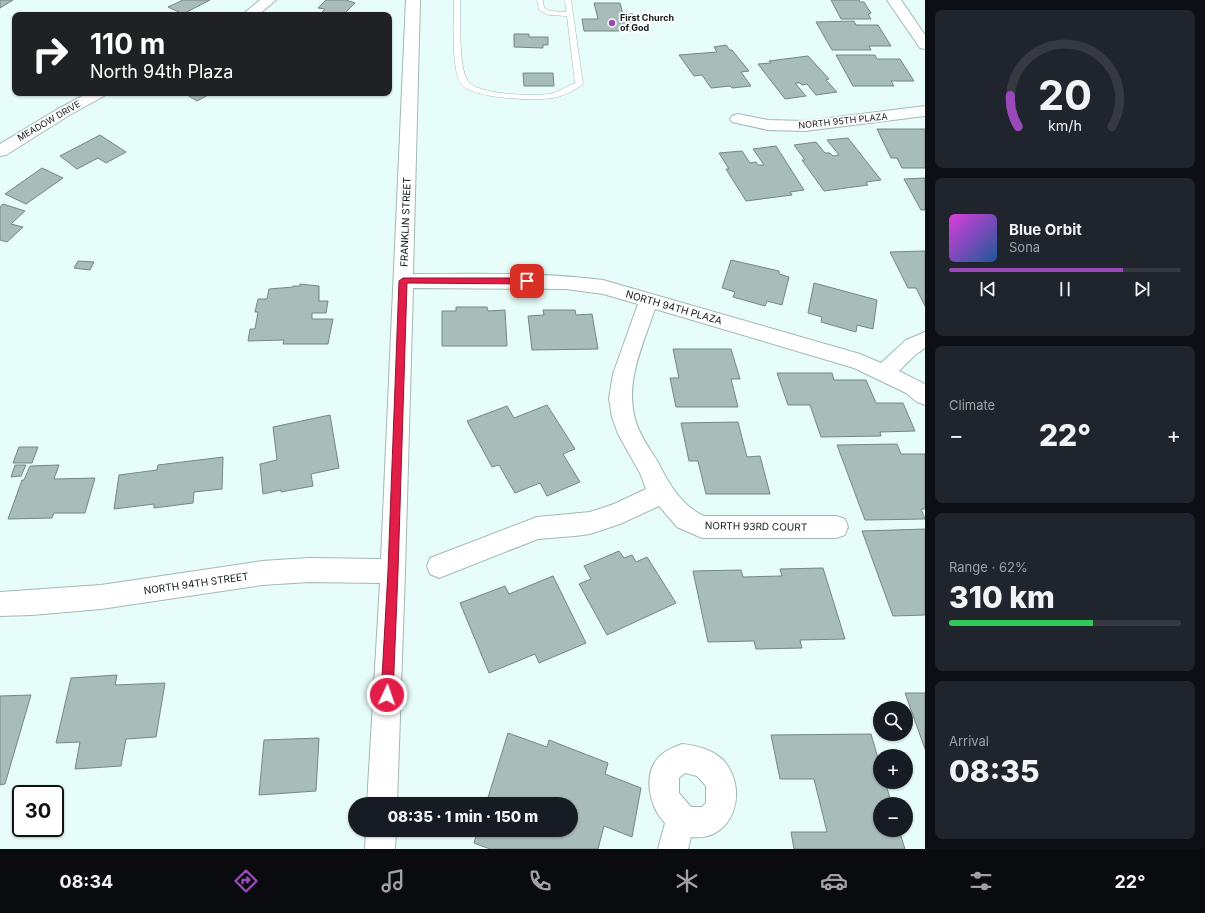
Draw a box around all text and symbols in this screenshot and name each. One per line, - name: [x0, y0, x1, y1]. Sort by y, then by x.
- place label: First Church of God: [620, 12, 674, 33]
- marker: First Church of God: [607, 18, 617, 28]
- text: 110 m: [90, 27, 165, 61]
- icon: right: [24, 28, 76, 80]
- text: North 94th Plaza: [90, 61, 233, 82]
- text: 20: [1038, 70, 1092, 120]
- street label: MEADOW DRIVE: [15, 98, 82, 143]
- street label: NORTH 95TH PLAZA: [798, 110, 888, 131]
- text: km/h: [1048, 116, 1082, 133]
- street label: FRANKLIN STREET: [397, 177, 413, 267]
- text: Blue Orbit: [1009, 220, 1082, 239]
- text: Sona: [1009, 239, 1040, 255]
- pin: [510, 264, 544, 298]
- icon: arrive: [516, 270, 538, 292]
- icon: previous: [977, 278, 999, 300]
- icon: pause: [1054, 278, 1076, 300]
- icon: next: [1131, 278, 1153, 300]
- street label: NORTH 94TH PLAZA: [624, 287, 724, 327]
- text: Climate: [949, 397, 995, 413]
- text: 22°: [1039, 417, 1091, 453]
- text: −: [949, 422, 964, 448]
- text: +: [1166, 422, 1181, 448]
- street label: NORTH 93RD COURT: [705, 519, 807, 533]
- text: Range · 62%: [949, 559, 1028, 575]
- street label: NORTH 94TH STREET: [143, 570, 249, 596]
- text: 310 km: [949, 579, 1055, 615]
- position arrow: [366, 674, 408, 716]
- map controls: [873, 701, 913, 837]
- button: search: [873, 701, 913, 741]
- text: Arrival: [949, 733, 989, 749]
- button: +: [873, 749, 913, 789]
- text: 08:35: [949, 753, 1040, 789]
- speed limit sign: 30: [12, 785, 64, 837]
- button: −: [873, 797, 913, 837]
- text: 08:35 · 1 min · 150 m: [388, 807, 538, 826]
- icon: directions: [232, 867, 260, 895]
- icon: music: [379, 867, 407, 895]
- icon: phone: [526, 867, 554, 895]
- icon: climate: [673, 867, 701, 895]
- icon: car: [820, 867, 848, 895]
- icon: filters: [967, 867, 995, 895]
- text: 08:34: [60, 871, 113, 892]
- text: 22°: [1115, 871, 1145, 892]

